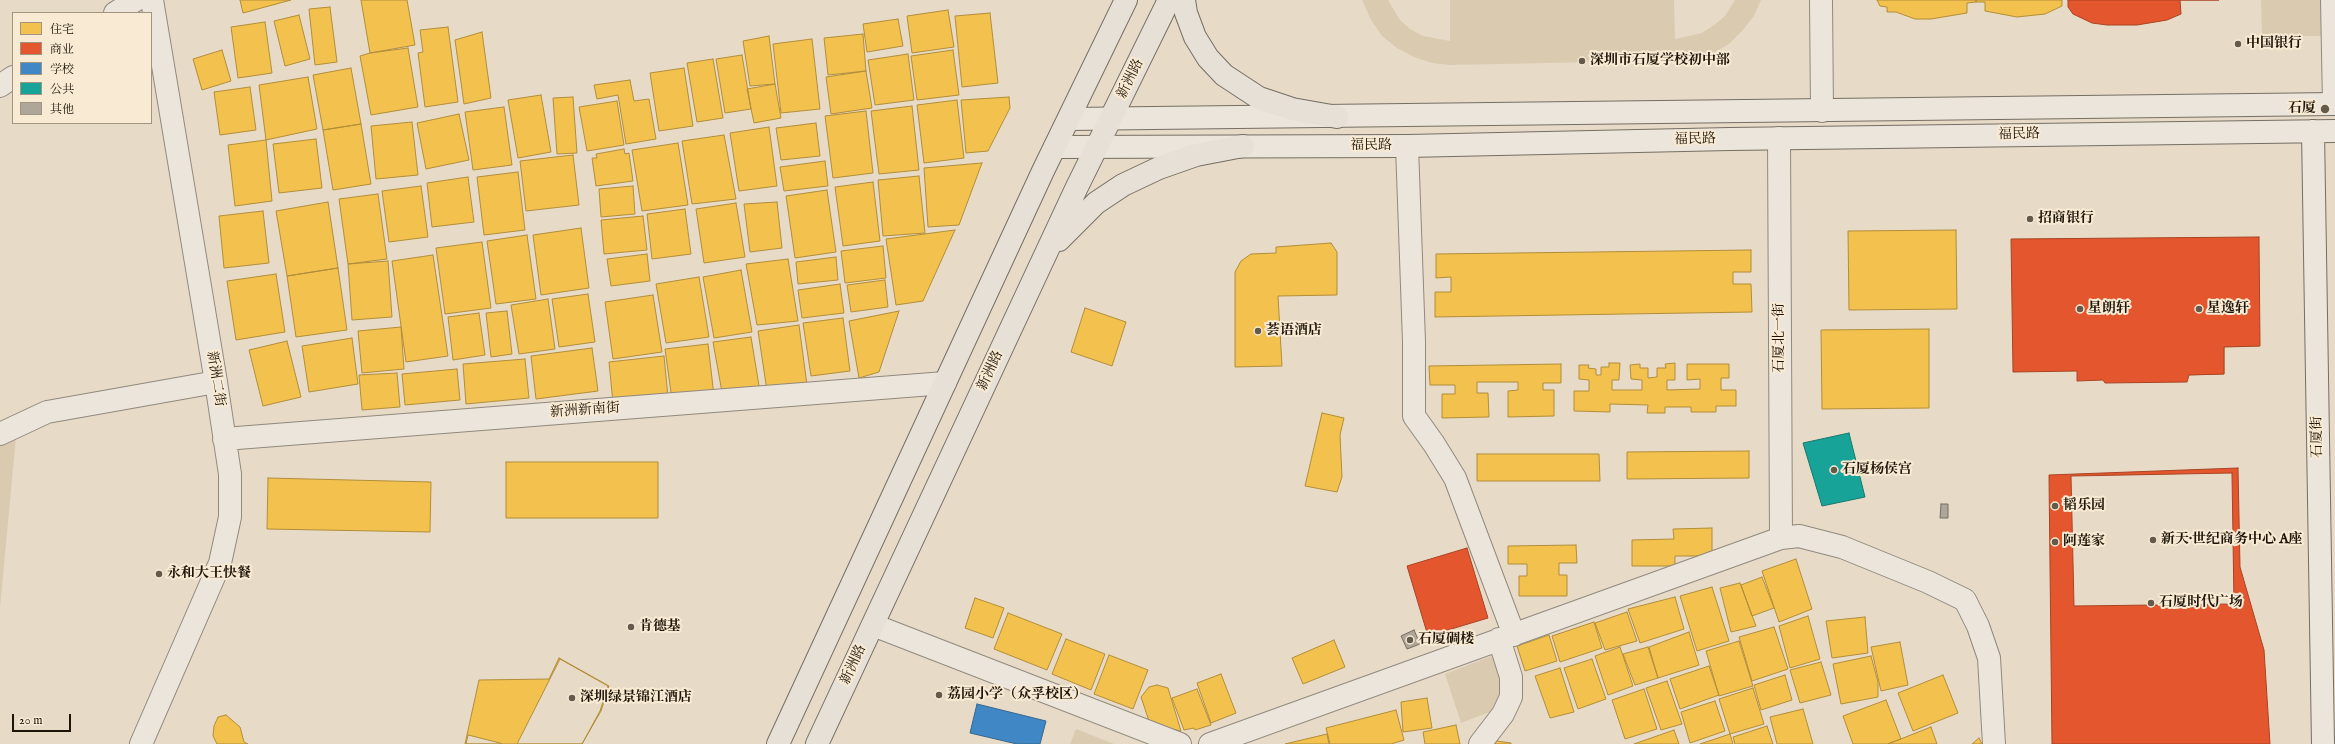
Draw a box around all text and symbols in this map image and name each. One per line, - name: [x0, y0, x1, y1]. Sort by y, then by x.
- legend: [12, 12, 152, 124]
- text: 住宅: [50, 22, 74, 37]
- place label: 中国银行: [2246, 36, 2302, 52]
- marker: 中国银行: [2233, 39, 2243, 49]
- text: 商业: [50, 42, 74, 57]
- place label: 深圳市石厦学校初中部: [1590, 53, 1730, 69]
- street label: 新洲路: [1114, 56, 1148, 102]
- marker: 深圳市石厦学校初中部: [1577, 56, 1587, 66]
- text: 学校: [50, 62, 74, 77]
- text: 公共: [50, 82, 74, 97]
- place label: 石厦: [2288, 101, 2316, 117]
- text: 其他: [50, 102, 74, 117]
- marker: 石厦: [2319, 103, 2331, 115]
- street label: 福民路: [1998, 126, 2040, 144]
- street label: 福民路: [1674, 131, 1716, 149]
- street label: 福民路: [1350, 138, 1392, 154]
- place label: 招商银行: [2038, 211, 2094, 227]
- marker: 招商银行: [2025, 214, 2035, 224]
- place label: 星朗轩: [2088, 301, 2130, 317]
- place label: 星逸轩: [2207, 301, 2249, 317]
- street label: 石厦北一街: [1772, 303, 1788, 373]
- marker: 星朗轩: [2075, 304, 2085, 314]
- marker: 星逸轩: [2194, 304, 2204, 314]
- place label: 荟语酒店: [1266, 323, 1322, 339]
- marker: 荟语酒店: [1253, 326, 1263, 336]
- street label: 新洲路: [975, 348, 1007, 394]
- street label: 新洲二街: [202, 350, 228, 408]
- street label: 新洲新南街: [549, 400, 621, 422]
- street label: 石厦街: [2309, 416, 2327, 458]
- place label: 石厦杨侯宫: [1842, 462, 1912, 478]
- marker: 石厦杨侯宫: [1829, 465, 1839, 475]
- place label: 韬乐园: [2063, 498, 2105, 514]
- marker: 韬乐园: [2050, 501, 2060, 511]
- place label: 新天·世纪商务中心 A座: [2161, 532, 2303, 548]
- place label: 阿莲家: [2063, 534, 2105, 550]
- marker: 新天·世纪商务中心 A座: [2148, 535, 2158, 545]
- marker: 阿莲家: [2050, 537, 2060, 547]
- place label: 永和大王快餐: [167, 566, 251, 582]
- marker: 永和大王快餐: [154, 569, 164, 579]
- place label: 石厦时代广场: [2159, 595, 2243, 611]
- marker: 石厦时代广场: [2146, 598, 2156, 608]
- place label: 肯德基: [639, 619, 681, 635]
- marker: 肯德基: [626, 622, 636, 632]
- place label: 石厦碉楼: [1418, 632, 1474, 648]
- marker: 石厦碉楼: [1405, 635, 1415, 645]
- street label: 新洲路: [838, 642, 870, 688]
- place label: 荔园小学（众孚校区）: [947, 687, 1087, 703]
- place label: 深圳绿景锦江酒店: [580, 690, 692, 706]
- marker: 荔园小学（众孚校区）: [934, 690, 944, 700]
- marker: 深圳绿景锦江酒店: [567, 693, 577, 703]
- scale bar: [14, 706, 73, 732]
- text: 20 m: [19, 713, 42, 728]

